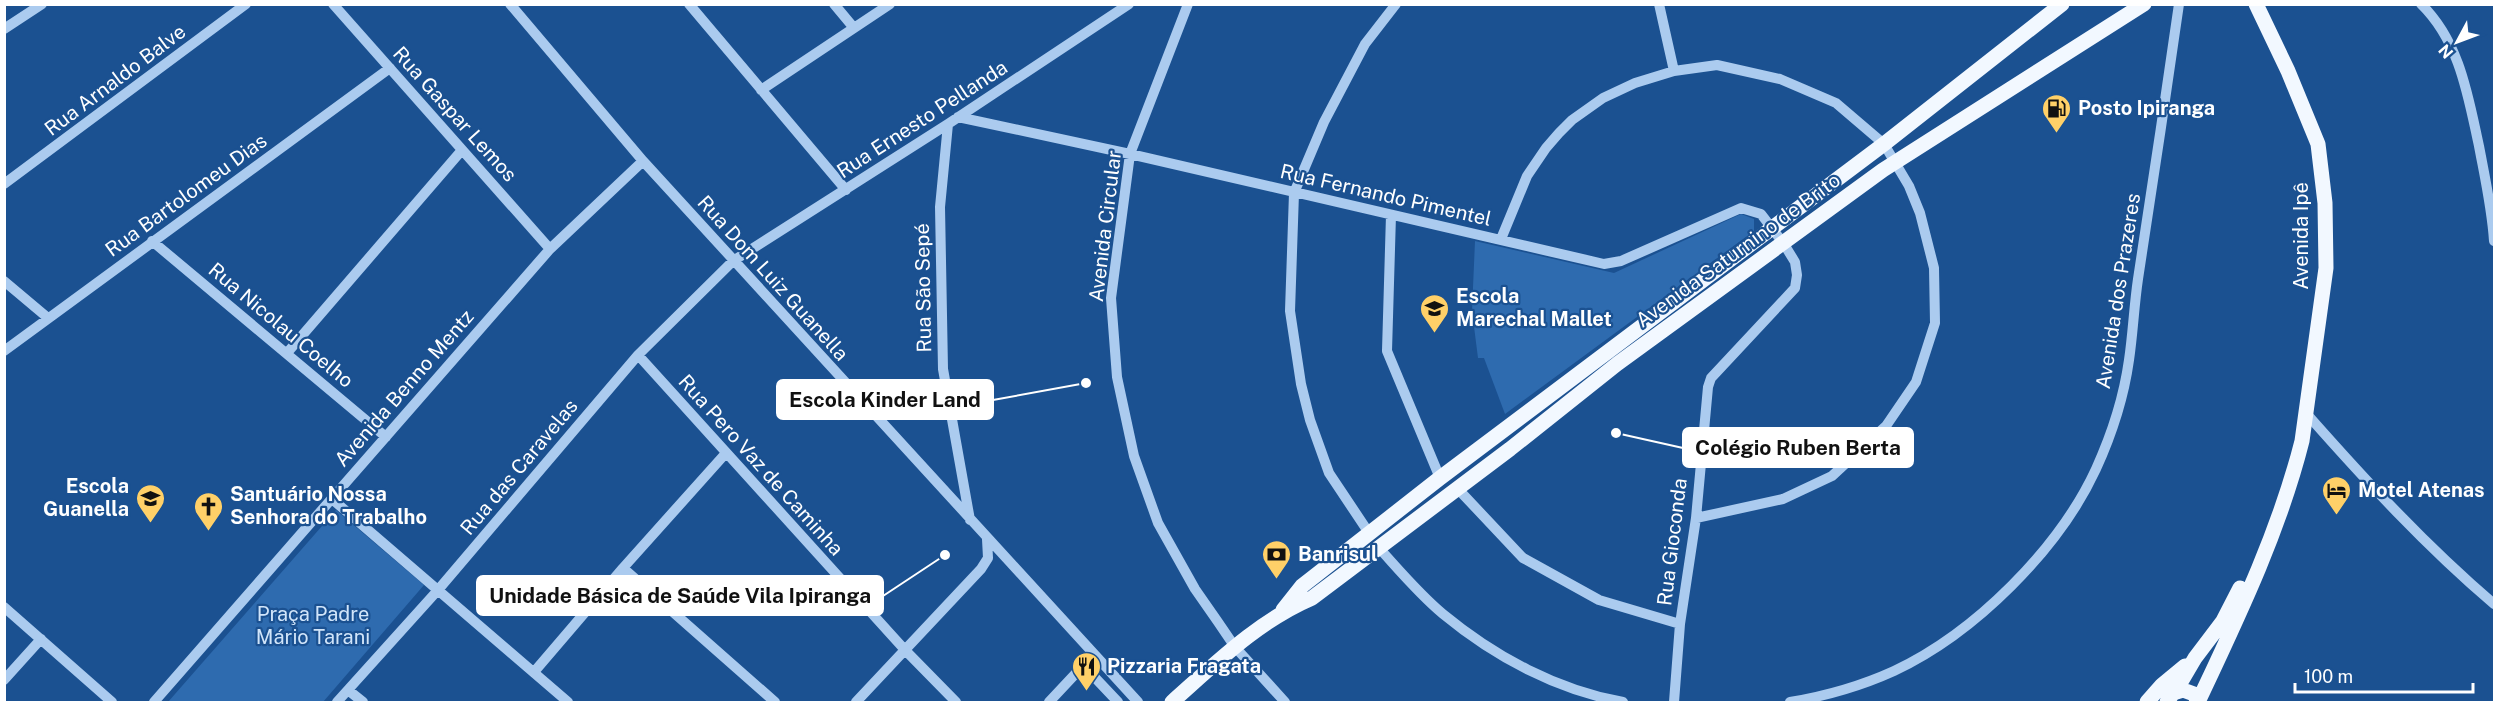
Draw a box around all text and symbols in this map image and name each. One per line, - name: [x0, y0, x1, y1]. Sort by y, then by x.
- north arrow: [2427, 12, 2487, 72]
- street label: Rua Arnaldo Balve: [40, 19, 190, 141]
- text: N: [2435, 41, 2457, 62]
- street label: Rua Gaspar Lemos: [388, 42, 522, 186]
- street label: Rua Ernesto Pellanda: [832, 55, 1012, 183]
- fuel station icon: Posto Ipiranga: [2041, 92, 2073, 134]
- place label: Posto Ipiranga: [2078, 96, 2215, 120]
- street label: Rua Bartolomeu Dias: [101, 128, 271, 262]
- street label: Avenida Circular: [1084, 149, 1126, 303]
- street label: Rua Fernando Pimentel: [1278, 159, 1494, 231]
- street label: Avenida Saturnino de Brito: [1631, 168, 1845, 332]
- street label: Avenida Ipê: [2289, 182, 2313, 290]
- street label: Rua Dom Luiz Guanella: [692, 190, 854, 366]
- street label: Avenida dos Prazeres: [2091, 192, 2145, 390]
- street label: Rua São Sepé: [910, 223, 936, 353]
- street label: Rua Nicolau Coelho: [204, 257, 358, 393]
- place label: Escola Marechal Mallet: [1456, 284, 1612, 331]
- school or university icon: Escola Marechal Mallet: [1419, 292, 1451, 334]
- street label: Avenida Benno Mentz: [329, 305, 479, 471]
- street label: Rua Pero Vaz de Caminha: [673, 370, 849, 560]
- callout: Escola Kinder Land: [777, 380, 993, 419]
- text: Escola Kinder Land: [789, 387, 981, 412]
- street label: Rua das Caravelas: [455, 394, 583, 540]
- callout: Colégio Ruben Berta: [1683, 428, 1913, 467]
- text: Colégio Ruben Berta: [1695, 435, 1901, 460]
- place label: Escola Guanella: [43, 474, 129, 521]
- hotel icon: Motel Atenas: [2321, 474, 2353, 516]
- street label: Rua Gioconda: [1652, 477, 1692, 607]
- place label: Motel Atenas: [2358, 478, 2485, 502]
- school or university icon: Escola Guanella: [134, 482, 166, 524]
- place label: Santuário Nossa Senhora do Trabalho: [230, 482, 427, 529]
- church icon: Santuário Nossa Senhora do Trabalho: [193, 490, 225, 532]
- bank icon: Banrisul: [1261, 538, 1293, 580]
- place label: Banrisul: [1298, 542, 1378, 566]
- callout: Unidade Básica de Saúde Vila Ipiranga: [477, 576, 883, 615]
- text: Unidade Básica de Saúde Vila Ipiranga: [489, 583, 871, 608]
- park label: Praça Padre Mário Tarani: [256, 602, 370, 649]
- restaurant icon: Pizzaria Fragata: [1070, 650, 1102, 692]
- place label: Pizzaria Fragata: [1107, 654, 1261, 678]
- scale bar: [2295, 656, 2474, 694]
- text: 100 m: [2304, 666, 2353, 687]

